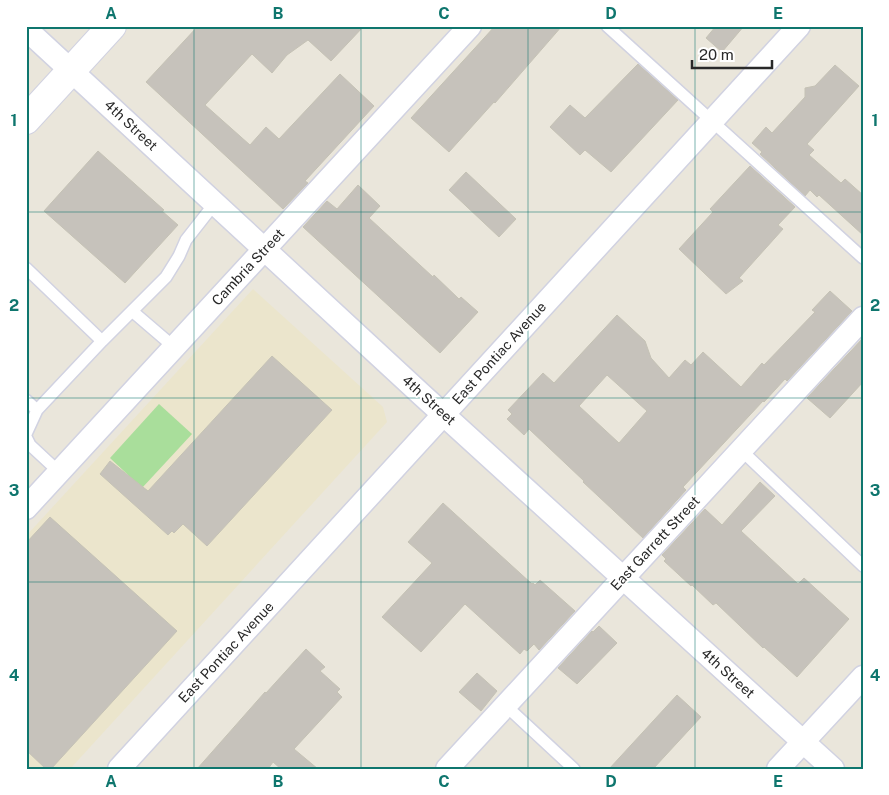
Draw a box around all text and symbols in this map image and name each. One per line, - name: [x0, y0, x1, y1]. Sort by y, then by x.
- text: A: [105, 4, 117, 23]
- text: B: [273, 4, 284, 23]
- text: C: [438, 4, 450, 23]
- text: D: [605, 4, 617, 23]
- text: E: [773, 4, 783, 23]
- scale bar: [692, 38, 772, 70]
- text: 20 m: [699, 46, 734, 63]
- street label: 4th Street: [101, 96, 161, 154]
- text: 1: [11, 111, 17, 130]
- text: 1: [872, 111, 878, 130]
- street label: Cambria Street: [208, 225, 288, 309]
- text: 2: [9, 296, 19, 315]
- text: 2: [870, 296, 880, 315]
- street label: East Pontiac Avenue: [449, 298, 549, 407]
- street label: 4th Street: [399, 372, 459, 428]
- text: 3: [9, 481, 19, 500]
- text: 3: [870, 481, 880, 500]
- street label: East Garrett Street: [607, 493, 703, 593]
- street label: East Pontiac Avenue: [175, 598, 277, 706]
- street label: 4th Street: [698, 645, 758, 701]
- text: 4: [9, 666, 20, 685]
- text: 4: [870, 666, 881, 685]
- text: A: [105, 772, 117, 791]
- text: B: [273, 772, 284, 791]
- text: C: [438, 772, 450, 791]
- text: D: [605, 772, 617, 791]
- text: E: [773, 772, 783, 791]

